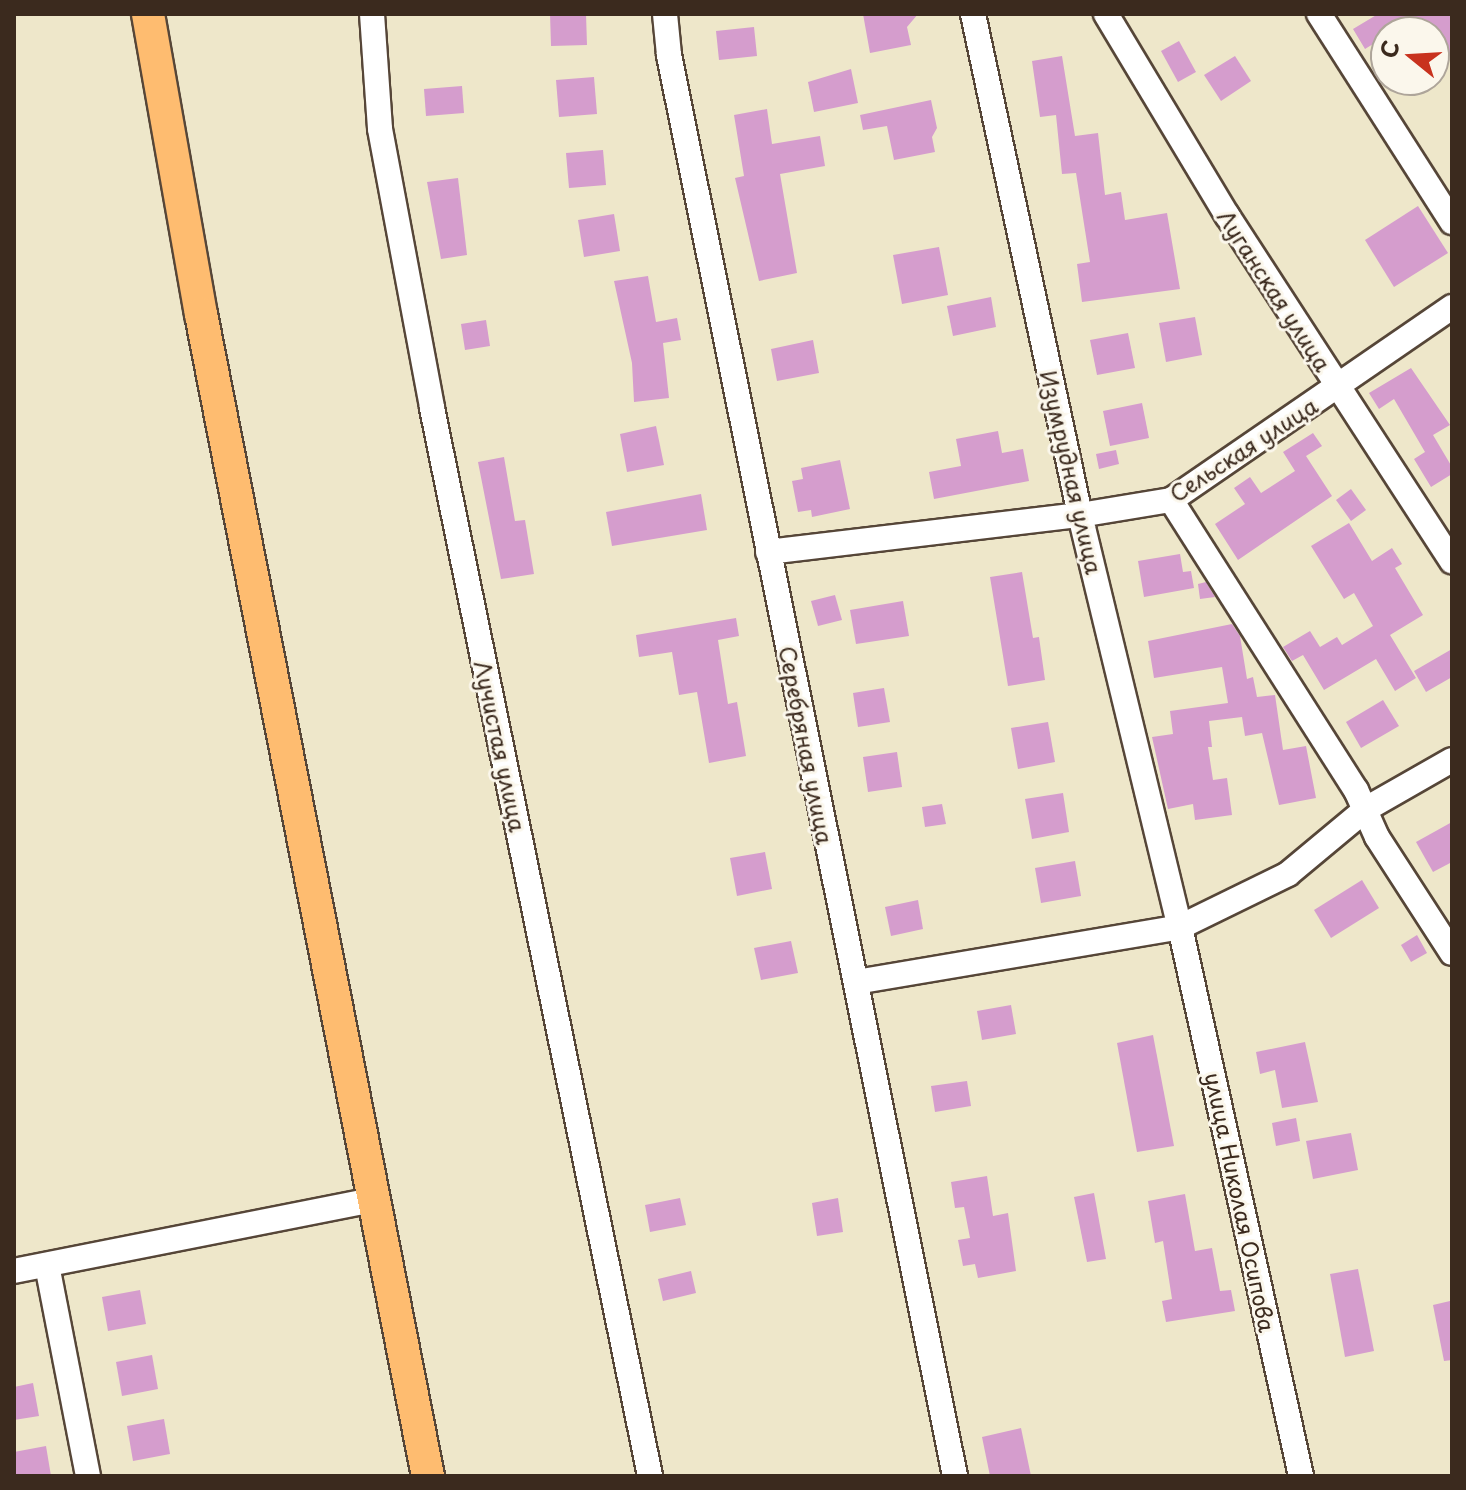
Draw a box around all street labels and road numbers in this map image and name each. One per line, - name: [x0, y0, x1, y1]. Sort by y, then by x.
- street label: Луганская улица: [1213, 204, 1337, 376]
- street label: Изумрудная улица: [1036, 367, 1108, 577]
- street label: Сельская улица: [1163, 391, 1323, 507]
- street label: Серебряная улица: [775, 643, 839, 847]
- street label: Лучистая улица: [470, 658, 532, 834]
- street label: улица Николая Осипова: [1200, 1069, 1282, 1335]

